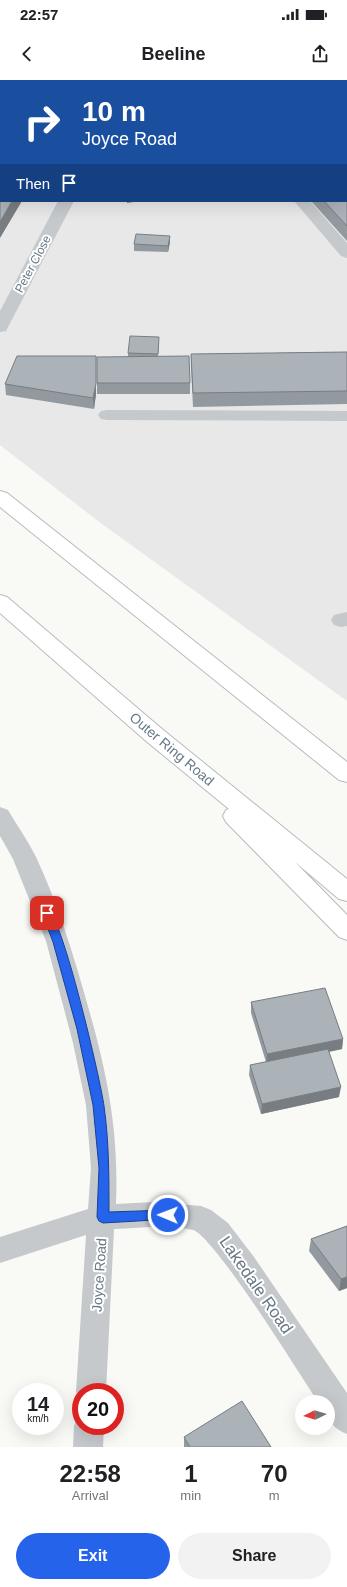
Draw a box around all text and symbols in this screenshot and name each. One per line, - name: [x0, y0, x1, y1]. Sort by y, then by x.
- text: 22:57: [20, 6, 58, 23]
- icon: back: [16, 43, 38, 65]
- icon: share: [309, 43, 331, 65]
- text: Beeline: [141, 44, 206, 64]
- icon: right: [16, 96, 68, 148]
- text: 10 m: [82, 96, 146, 127]
- text: Joyce Road: [82, 129, 177, 149]
- icon: arrive: [58, 172, 80, 194]
- text: Then: [16, 175, 50, 192]
- street label: Peter Close: [12, 233, 54, 295]
- street label: Outer Ring Road: [127, 709, 217, 789]
- pin: [30, 896, 64, 930]
- icon: arrive: [36, 902, 58, 924]
- position arrow: [147, 1194, 189, 1236]
- street label: Lakedale Road: [215, 1233, 297, 1337]
- street label: Joyce Road: [88, 1238, 110, 1312]
- speed limit sign: 20: [72, 1383, 124, 1435]
- text: 14: [27, 1393, 49, 1415]
- north arrow: [295, 1395, 335, 1435]
- map controls: [295, 1395, 335, 1435]
- text: km/h: [27, 1413, 49, 1424]
- text: 22:58: [59, 1460, 121, 1487]
- text: 1: [184, 1460, 198, 1487]
- text: 70: [261, 1460, 288, 1487]
- text: Arrival: [72, 1488, 109, 1503]
- text: min: [180, 1488, 201, 1503]
- text: m: [269, 1488, 280, 1503]
- button: Exit: [16, 1533, 170, 1579]
- button: Share: [178, 1533, 331, 1579]

